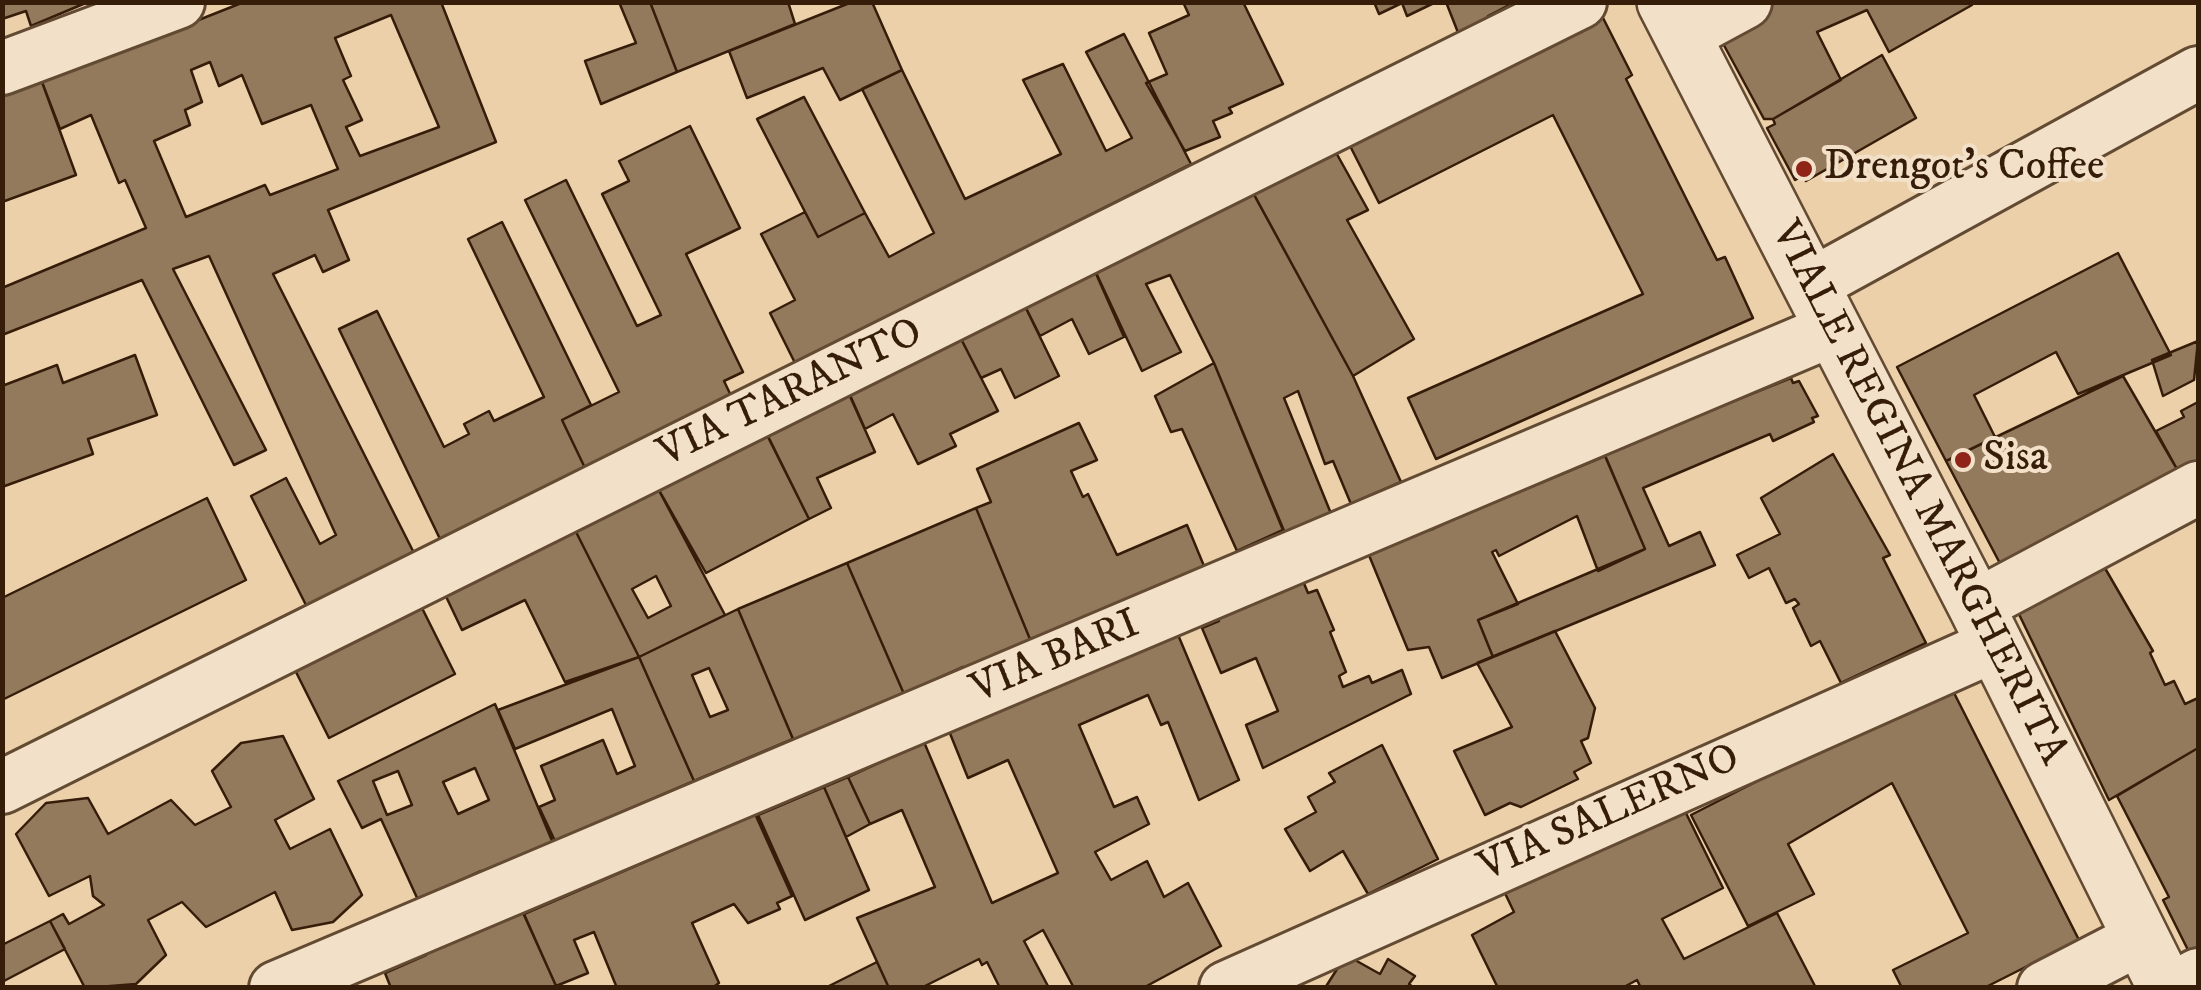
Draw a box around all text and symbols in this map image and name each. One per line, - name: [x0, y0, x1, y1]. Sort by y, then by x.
- place label: Drengot's Coffee: [1824, 144, 2104, 194]
- marker: Drengot's Coffee: [1793, 158, 1815, 180]
- street label: VIALE REGINA MARGHERITA: [1758, 214, 2076, 774]
- street label: VIA TARANTO: [651, 309, 931, 481]
- place label: Sisa: [1983, 435, 2048, 485]
- marker: Sisa: [1952, 449, 1974, 471]
- street label: VIA BARI: [964, 601, 1148, 717]
- street label: VIA SALERNO: [1472, 735, 1748, 895]

